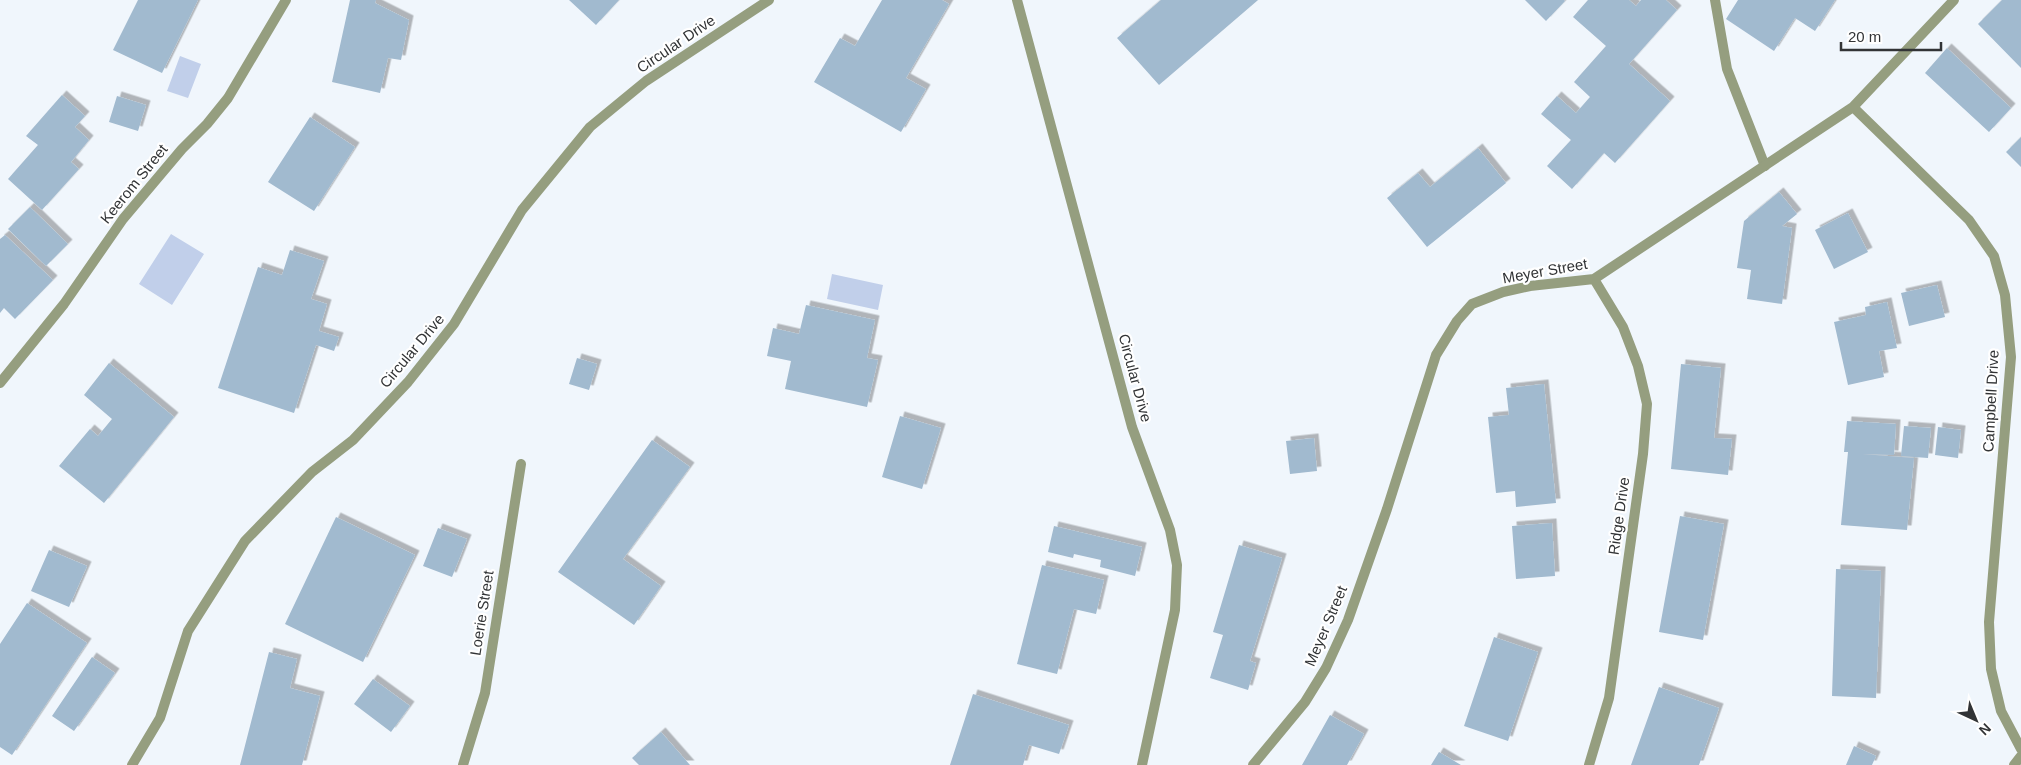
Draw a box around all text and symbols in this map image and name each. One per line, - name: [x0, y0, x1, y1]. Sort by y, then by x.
- street label: Circular Drive: [633, 11, 718, 76]
- scale bar: [1841, 20, 1941, 52]
- text: 20 m: [1848, 28, 1881, 45]
- street label: Keerom Street: [97, 140, 171, 227]
- street label: Meyer Street: [1501, 255, 1589, 286]
- street label: Circular Drive: [376, 310, 447, 391]
- street label: Circular Drive: [1116, 332, 1155, 424]
- street label: Campbell Drive: [1979, 349, 2002, 453]
- street label: Ridge Drive: [1605, 476, 1632, 556]
- street label: Loerie Street: [466, 568, 497, 657]
- street label: Meyer Street: [1301, 582, 1350, 669]
- north arrow: [1951, 695, 2001, 745]
- text: N: [1976, 720, 1994, 739]

